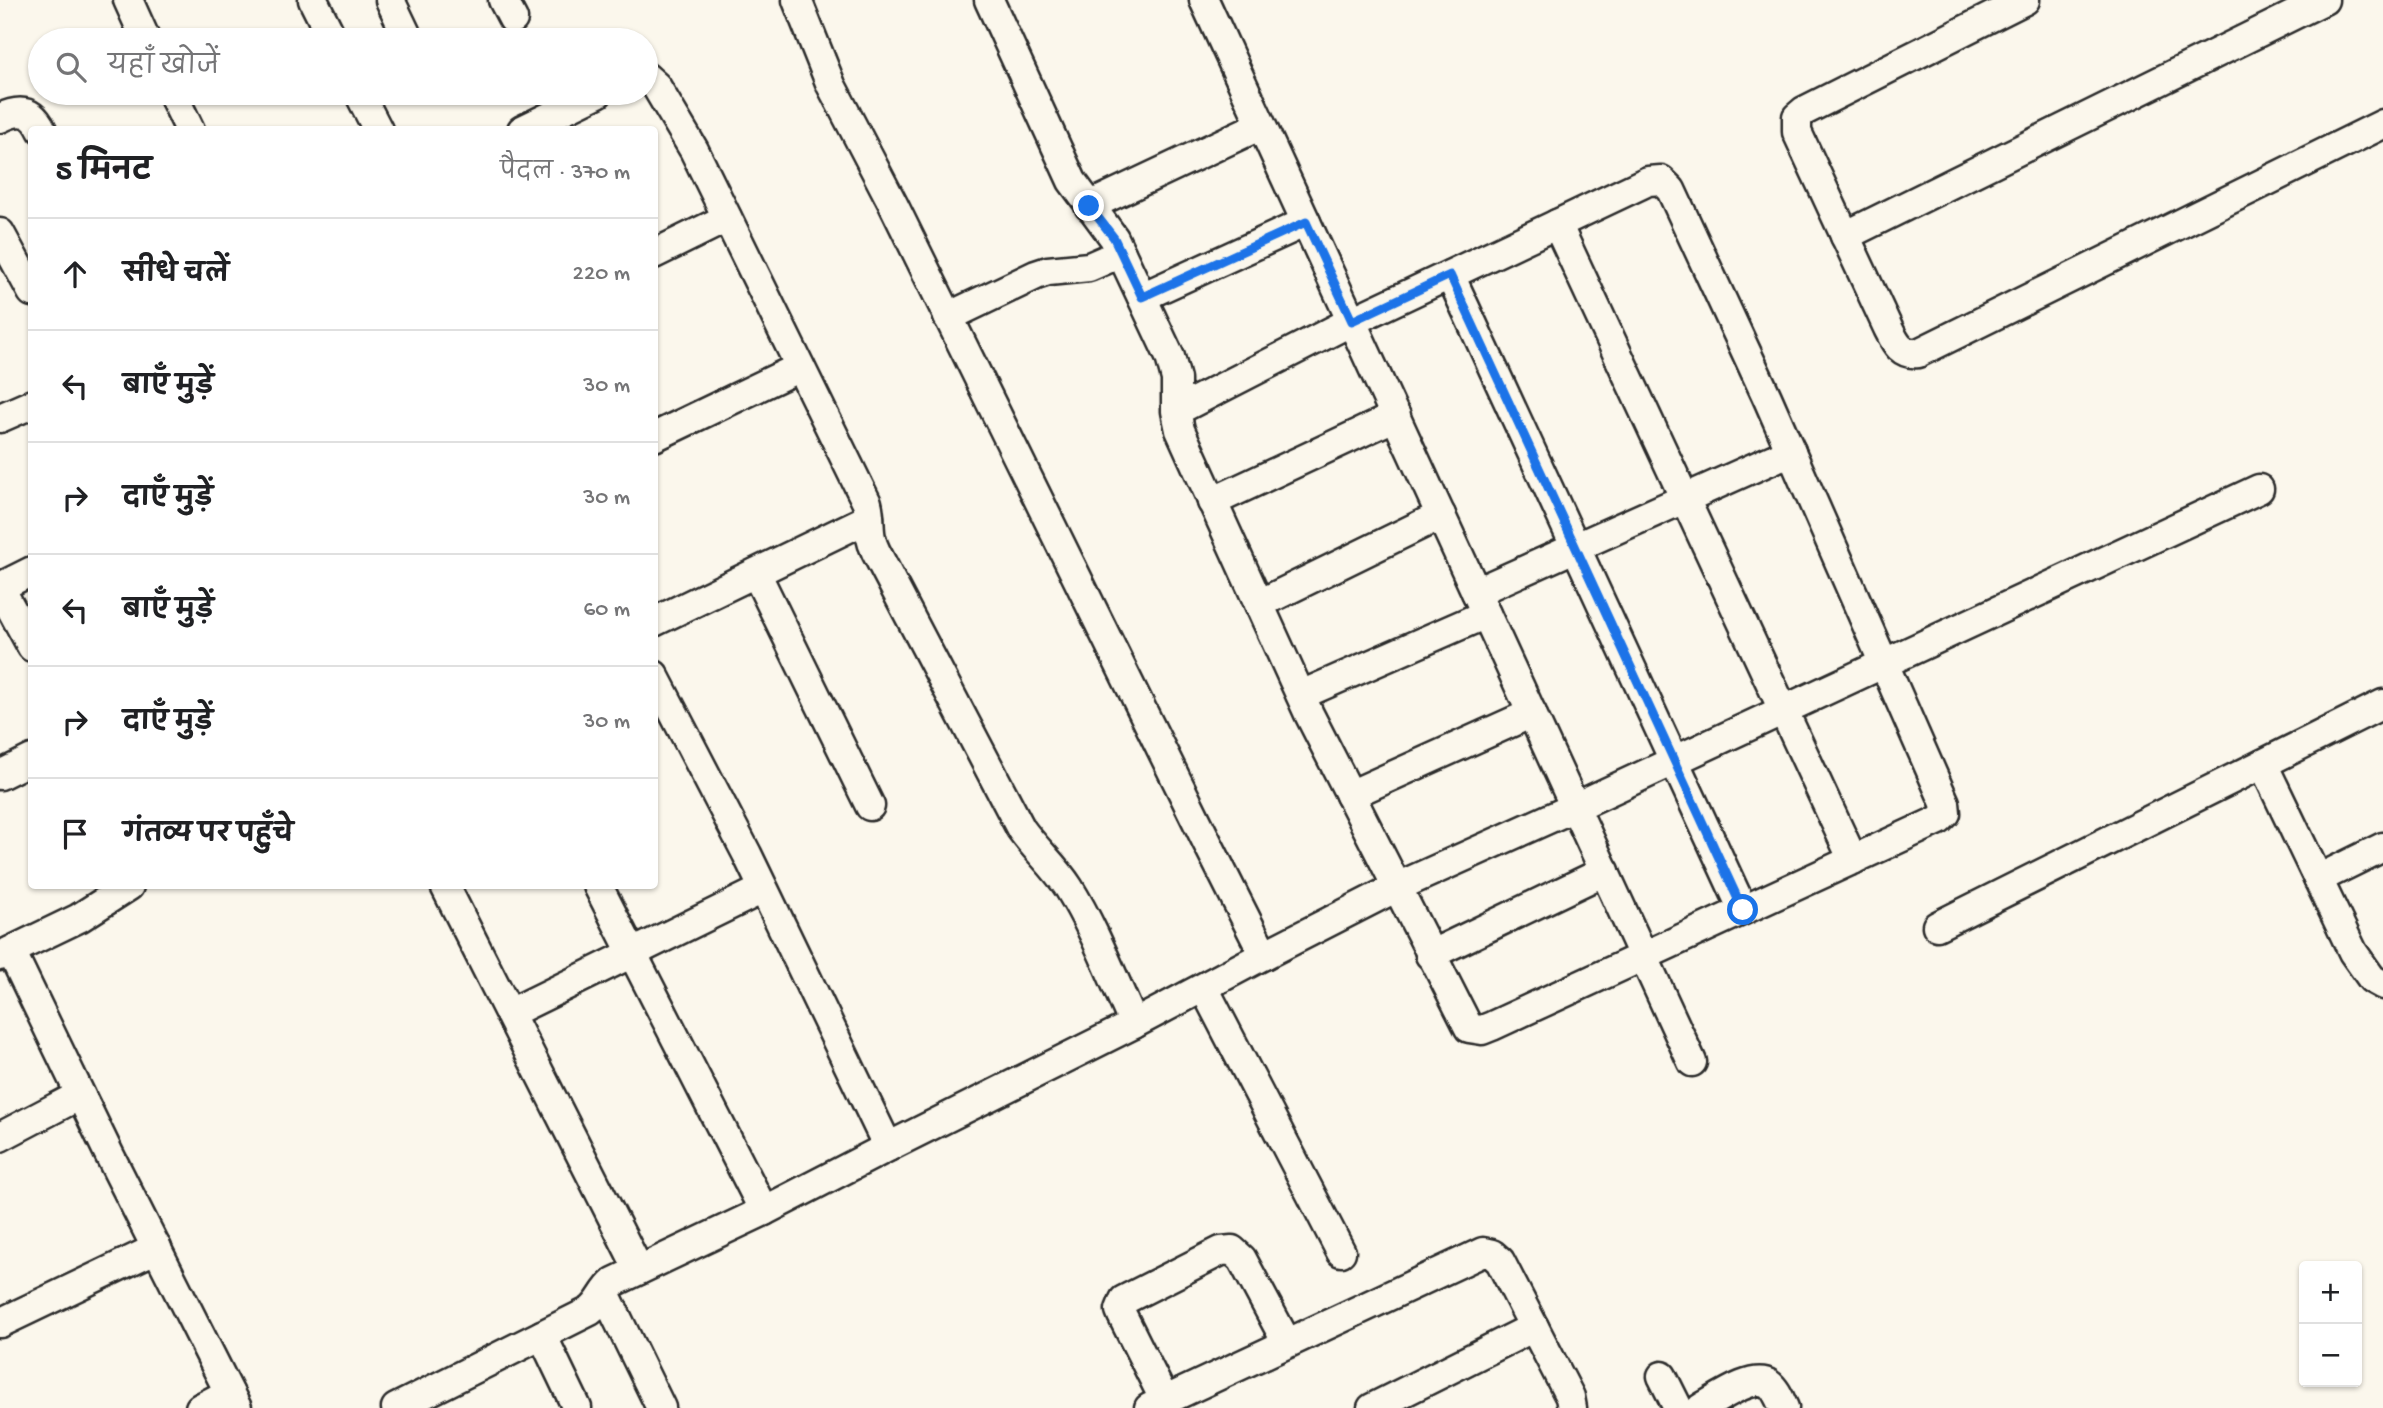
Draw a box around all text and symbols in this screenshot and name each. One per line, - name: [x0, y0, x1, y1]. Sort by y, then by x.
- search box: [28, 28, 658, 105]
- icon: search: [52, 48, 90, 86]
- text: यहाँ खोजें: [108, 53, 219, 84]
- text: 5 मिनट: [56, 156, 152, 191]
- text: पैदल · 370 m: [500, 160, 630, 187]
- route end: [1073, 190, 1104, 221]
- icon: ahead: [56, 255, 94, 293]
- text: सीधे चलें: [123, 261, 229, 292]
- text: 220 m: [573, 261, 630, 288]
- icon: left: [56, 367, 94, 405]
- text: बाएँ मुड़ें: [123, 373, 214, 404]
- text: 30 m: [583, 373, 630, 400]
- icon: right: [56, 479, 94, 517]
- text: दाएँ मुड़ें: [123, 485, 213, 516]
- text: 30 m: [583, 485, 630, 512]
- icon: left: [56, 591, 94, 629]
- text: बाएँ मुड़ें: [123, 597, 214, 628]
- text: 60 m: [584, 597, 630, 624]
- icon: right: [56, 703, 94, 741]
- text: दाएँ मुड़ें: [123, 709, 213, 740]
- text: 30 m: [583, 709, 630, 736]
- icon: arrive: [56, 815, 94, 853]
- text: गंतव्य पर पहुँचे: [123, 821, 293, 852]
- route start: [1727, 894, 1758, 925]
- map controls: [2299, 1261, 2362, 1387]
- button: +: [2299, 1261, 2362, 1324]
- button: −: [2299, 1324, 2362, 1387]

